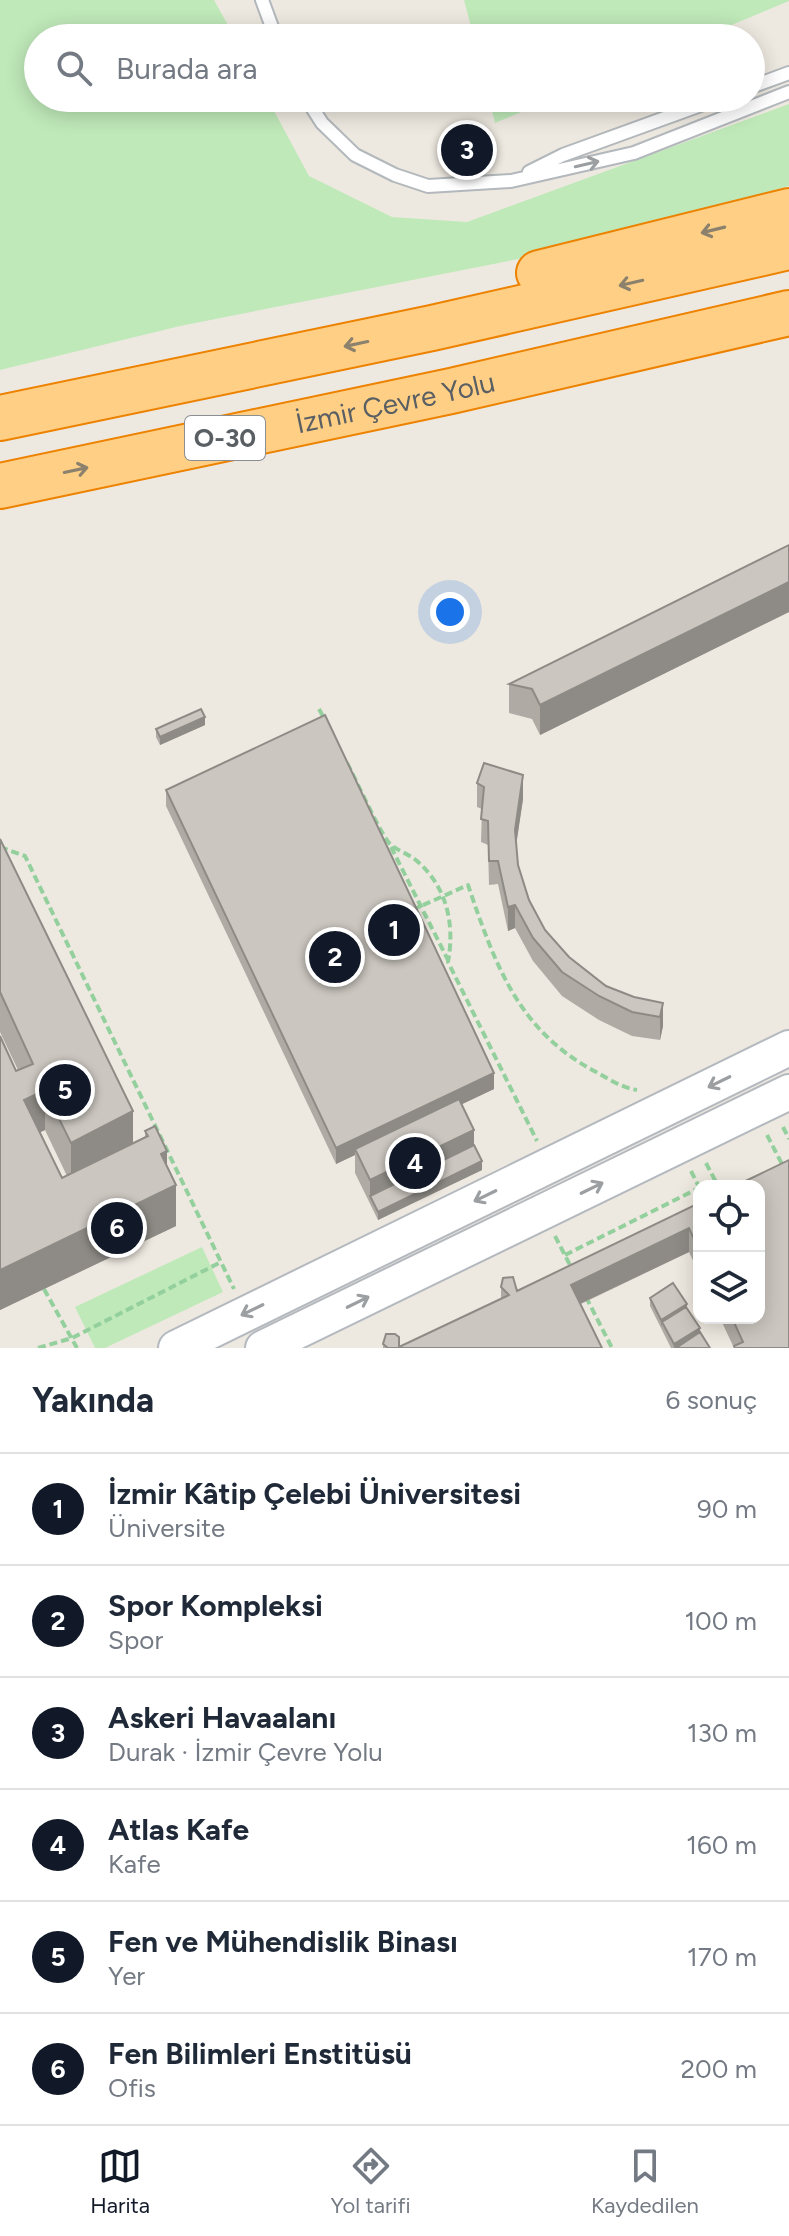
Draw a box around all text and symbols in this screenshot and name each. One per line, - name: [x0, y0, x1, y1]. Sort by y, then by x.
- search box: [24, 24, 765, 112]
- icon: search: [52, 46, 96, 90]
- text: Burada ara: [116, 50, 258, 87]
- pin: 3: [441, 120, 493, 180]
- one-way arrow: [574, 156, 599, 171]
- one-way arrow: [701, 223, 727, 238]
- one-way arrow: [619, 276, 644, 291]
- one-way arrow: [343, 337, 369, 352]
- street label: İzmir Çevre Yolu: [293, 364, 498, 440]
- road number: O-30: [185, 416, 265, 460]
- one-way arrow: [63, 461, 89, 476]
- your location: [430, 592, 470, 632]
- pin: 1: [368, 900, 420, 960]
- pin: 2: [309, 927, 361, 987]
- pin: 5: [39, 1060, 91, 1120]
- one-way arrow: [707, 1075, 731, 1090]
- pin: 4: [389, 1133, 441, 1193]
- one-way arrow: [580, 1180, 604, 1195]
- map controls: [693, 1180, 765, 1324]
- button: locate: [693, 1180, 765, 1252]
- one-way arrow: [474, 1189, 498, 1204]
- pin: 6: [91, 1198, 143, 1258]
- button: layers: [693, 1252, 765, 1324]
- one-way arrow: [346, 1293, 370, 1309]
- one-way arrow: [240, 1303, 264, 1319]
- text: Yakında: [32, 1380, 154, 1421]
- text: 6 sonuç: [666, 1384, 757, 1416]
- text: İzmir Kâtip Çelebi Üniversitesi: [108, 1475, 521, 1512]
- text: 1: [53, 1493, 63, 1525]
- text: 90 m: [697, 1493, 757, 1525]
- text: Üniversite: [108, 1512, 225, 1544]
- text: Spor Kompleksi: [108, 1587, 323, 1624]
- text: 2: [50, 1605, 66, 1637]
- text: 100 m: [684, 1605, 757, 1637]
- text: Spor: [108, 1624, 163, 1656]
- text: Askeri Havaalanı: [108, 1699, 336, 1736]
- text: 3: [51, 1717, 65, 1749]
- text: 130 m: [687, 1717, 757, 1749]
- text: Durak · İzmir Çevre Yolu: [108, 1736, 383, 1768]
- text: Atlas Kafe: [108, 1811, 249, 1848]
- text: 4: [50, 1829, 66, 1861]
- text: 160 m: [686, 1829, 757, 1861]
- text: Kafe: [108, 1848, 161, 1880]
- text: Fen ve Mühendislik Binası: [108, 1923, 458, 1960]
- text: 5: [50, 1941, 66, 1973]
- text: 170 m: [687, 1941, 757, 1973]
- text: Yer: [108, 1960, 145, 1992]
- text: Fen Bilimleri Enstitüsü: [108, 2035, 412, 2072]
- text: 6: [50, 2053, 66, 2085]
- text: 200 m: [681, 2053, 757, 2085]
- text: Ofis: [108, 2072, 156, 2104]
- tab: Harita: [90, 2144, 150, 2219]
- tab: Yol tarifi: [330, 2144, 411, 2219]
- tab: Kaydedilen: [591, 2144, 699, 2219]

